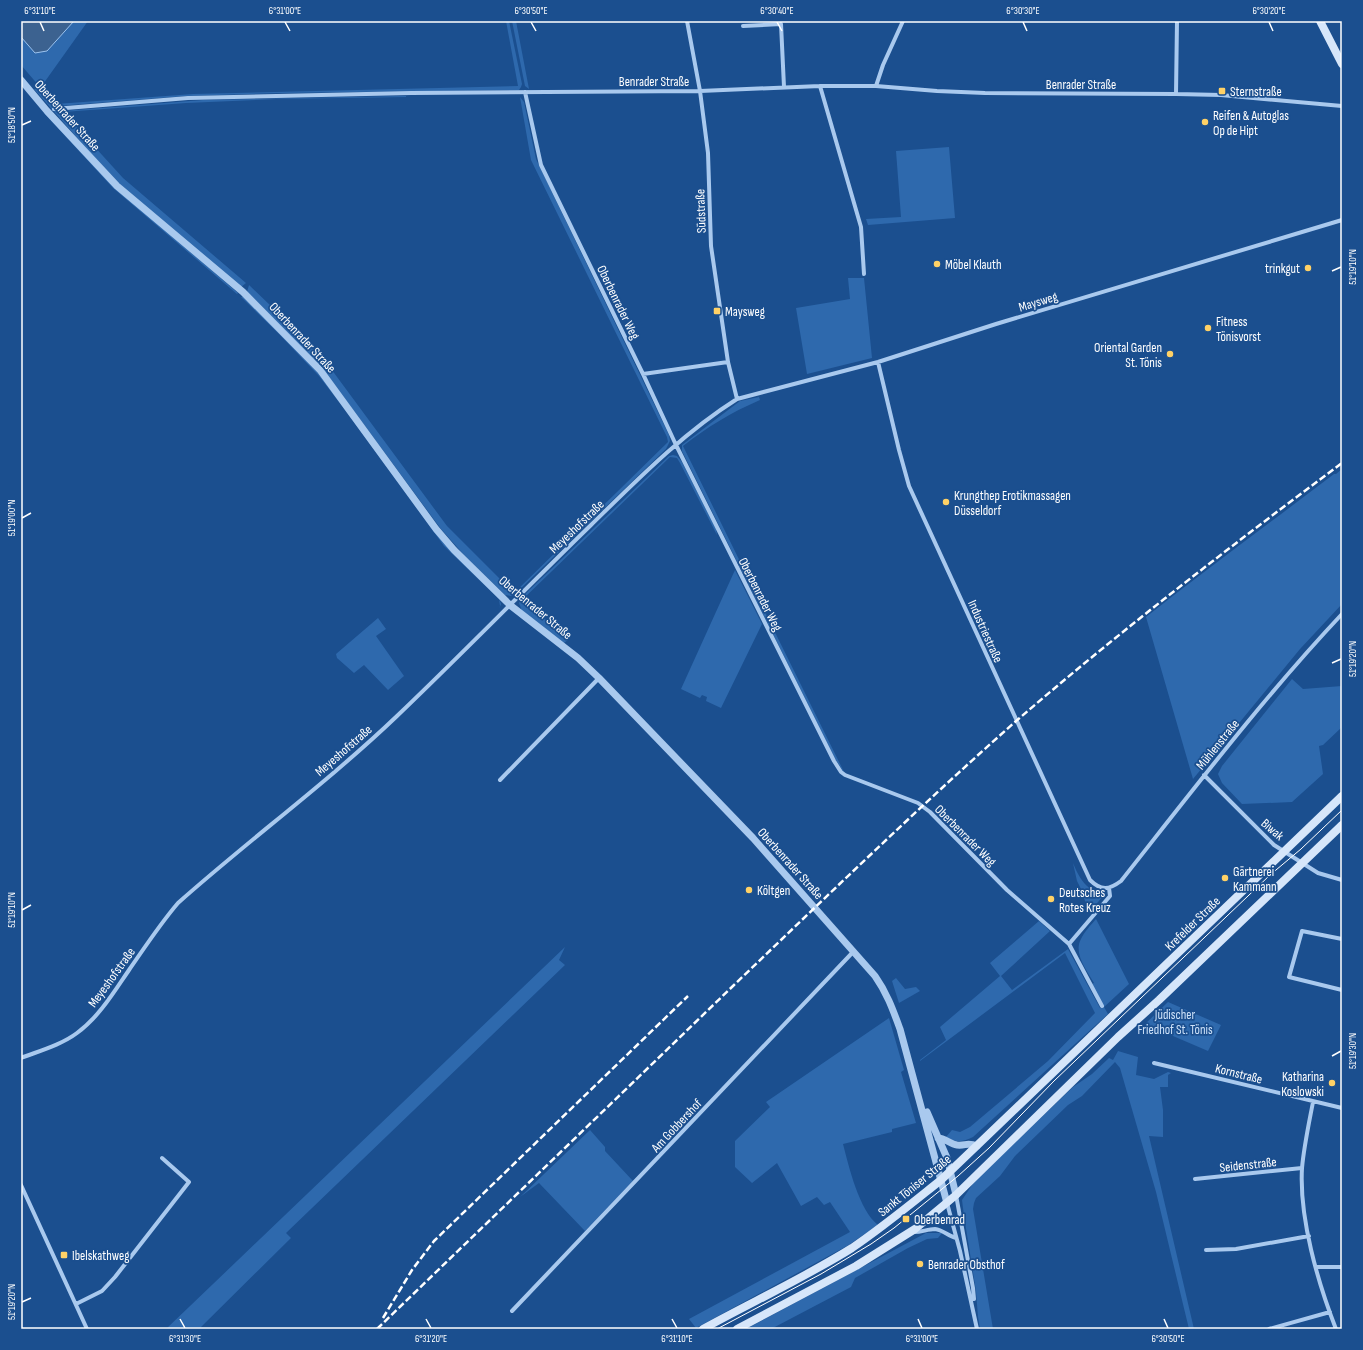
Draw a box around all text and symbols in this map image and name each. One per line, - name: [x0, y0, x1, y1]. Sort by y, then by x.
- text: 6°31'10"E: [24, 5, 56, 17]
- text: 6°31'00"E: [269, 5, 301, 17]
- text: 6°30'50"E: [514, 5, 548, 17]
- text: 6°30'40"E: [760, 5, 794, 17]
- text: 6°30'30"E: [1006, 5, 1040, 17]
- text: 6°30'20"E: [1252, 5, 1286, 17]
- street label: Benrader Straße: [619, 74, 689, 90]
- street label: Oberbenrader Straße: [31, 77, 104, 155]
- street label: Benrader Straße: [1046, 77, 1116, 93]
- place label: Sternstraße: [1230, 84, 1282, 100]
- marker: Sternstraße: [1217, 86, 1227, 96]
- text: 51°18'50"N: [6, 107, 18, 143]
- place label: Reifen & Autoglas Op de Hipt: [1213, 108, 1289, 139]
- marker: Reifen & Autoglas Op de Hipt: [1200, 117, 1210, 127]
- street label: Südstraße: [692, 189, 710, 233]
- text: 51°19'10"N: [1347, 249, 1359, 285]
- place label: Möbel Klauth: [945, 257, 1002, 273]
- marker: Möbel Klauth: [932, 259, 942, 269]
- place label: trinkgut: [1265, 261, 1300, 277]
- street label: Oberbenrader Weg: [593, 263, 643, 342]
- marker: trinkgut: [1303, 263, 1313, 273]
- street label: Maysweg: [1017, 288, 1060, 315]
- street label: Oberbenrader Straße: [265, 299, 339, 376]
- place label: Maysweg: [725, 304, 765, 320]
- marker: Maysweg: [712, 306, 722, 316]
- place label: Fitness Tönisvorst: [1216, 314, 1261, 345]
- marker: Fitness Tönisvorst: [1203, 323, 1213, 333]
- place label: Oriental Garden St. Tönis: [1094, 340, 1162, 371]
- marker: Oriental Garden St. Tönis: [1165, 349, 1175, 359]
- place label: Krungthep Erotikmassagen Düsseldorf: [954, 488, 1071, 519]
- street label: Meyeshofstraße: [546, 497, 607, 557]
- marker: Krungthep Erotikmassagen Düsseldorf: [941, 497, 951, 507]
- text: 51°19'00"N: [6, 500, 18, 536]
- street label: Oberbenrader Weg: [735, 555, 786, 634]
- street label: Oberbenrader Straße: [495, 572, 575, 643]
- street label: Industriestraße: [964, 598, 1006, 665]
- text: 51°19'20"N: [1347, 641, 1359, 677]
- street label: Mühlenstraße: [1193, 716, 1243, 773]
- street label: Meyeshofstraße: [312, 722, 375, 780]
- street label: Oberbenrader Weg: [931, 802, 999, 870]
- street label: Biwak: [1258, 815, 1287, 844]
- street label: Oberbenrader Straße: [754, 825, 827, 903]
- place label: Gärtnerei Kammann: [1233, 864, 1277, 895]
- marker: Gärtnerei Kammann: [1220, 873, 1230, 883]
- place label: Költgen: [757, 883, 790, 899]
- marker: Költgen: [744, 885, 754, 895]
- place label: Deutsches Rotes Kreuz: [1059, 885, 1111, 916]
- text: 51°19'10"N: [6, 892, 18, 928]
- street label: Krefelder Straße: [1162, 893, 1224, 954]
- marker: Deutsches Rotes Kreuz: [1046, 894, 1056, 904]
- street label: Meyeshofstraße: [85, 944, 139, 1011]
- park label: Jüdischer Friedhof St. Tönis: [1137, 1007, 1213, 1038]
- text: 51°19'30"N: [1347, 1033, 1359, 1069]
- street label: Kornstraße: [1213, 1060, 1264, 1088]
- place label: Katharina Koslowski: [1281, 1069, 1324, 1100]
- marker: Katharina Koslowski: [1327, 1078, 1337, 1088]
- street label: Am Gobbershof: [647, 1096, 706, 1156]
- street label: Sankt Töniser Straße: [875, 1151, 954, 1220]
- street label: Seidenstraße: [1219, 1154, 1277, 1176]
- place label: Oberbenrad: [914, 1212, 965, 1228]
- marker: Oberbenrad: [901, 1214, 911, 1224]
- place label: Ibelskathweg: [72, 1248, 130, 1264]
- marker: Ibelskathweg: [59, 1250, 69, 1260]
- place label: Benrader Obsthof: [928, 1257, 1005, 1273]
- marker: Benrader Obsthof: [915, 1259, 925, 1269]
- text: 51°19'20"N: [6, 1284, 18, 1320]
- text: 6°31'30"E: [169, 1333, 201, 1345]
- text: 6°31'20"E: [415, 1333, 447, 1345]
- text: 6°31'10"E: [661, 1333, 693, 1345]
- text: 6°31'00"E: [906, 1333, 938, 1345]
- text: 6°30'50"E: [1151, 1333, 1185, 1345]

